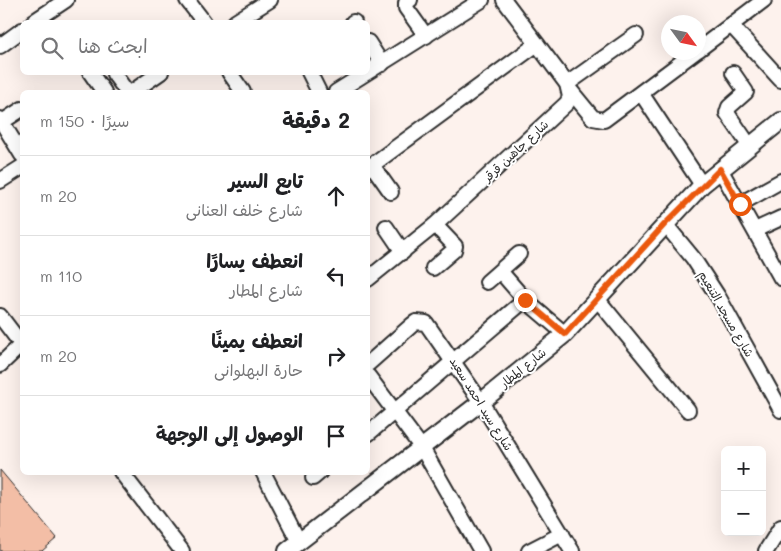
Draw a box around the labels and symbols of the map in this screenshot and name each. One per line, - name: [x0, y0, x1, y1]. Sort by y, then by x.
- north arrow: [661, 15, 706, 60]
- street label: شارع جاهين قرقر: [478, 116, 553, 187]
- route start: [729, 193, 752, 216]
- street label: شارع مسجد التنعيم: [694, 267, 758, 361]
- route end: [514, 289, 537, 312]
- street label: شارع المطار: [495, 344, 550, 393]
- street label: شارع سيد احمد سعيد: [445, 354, 517, 454]

